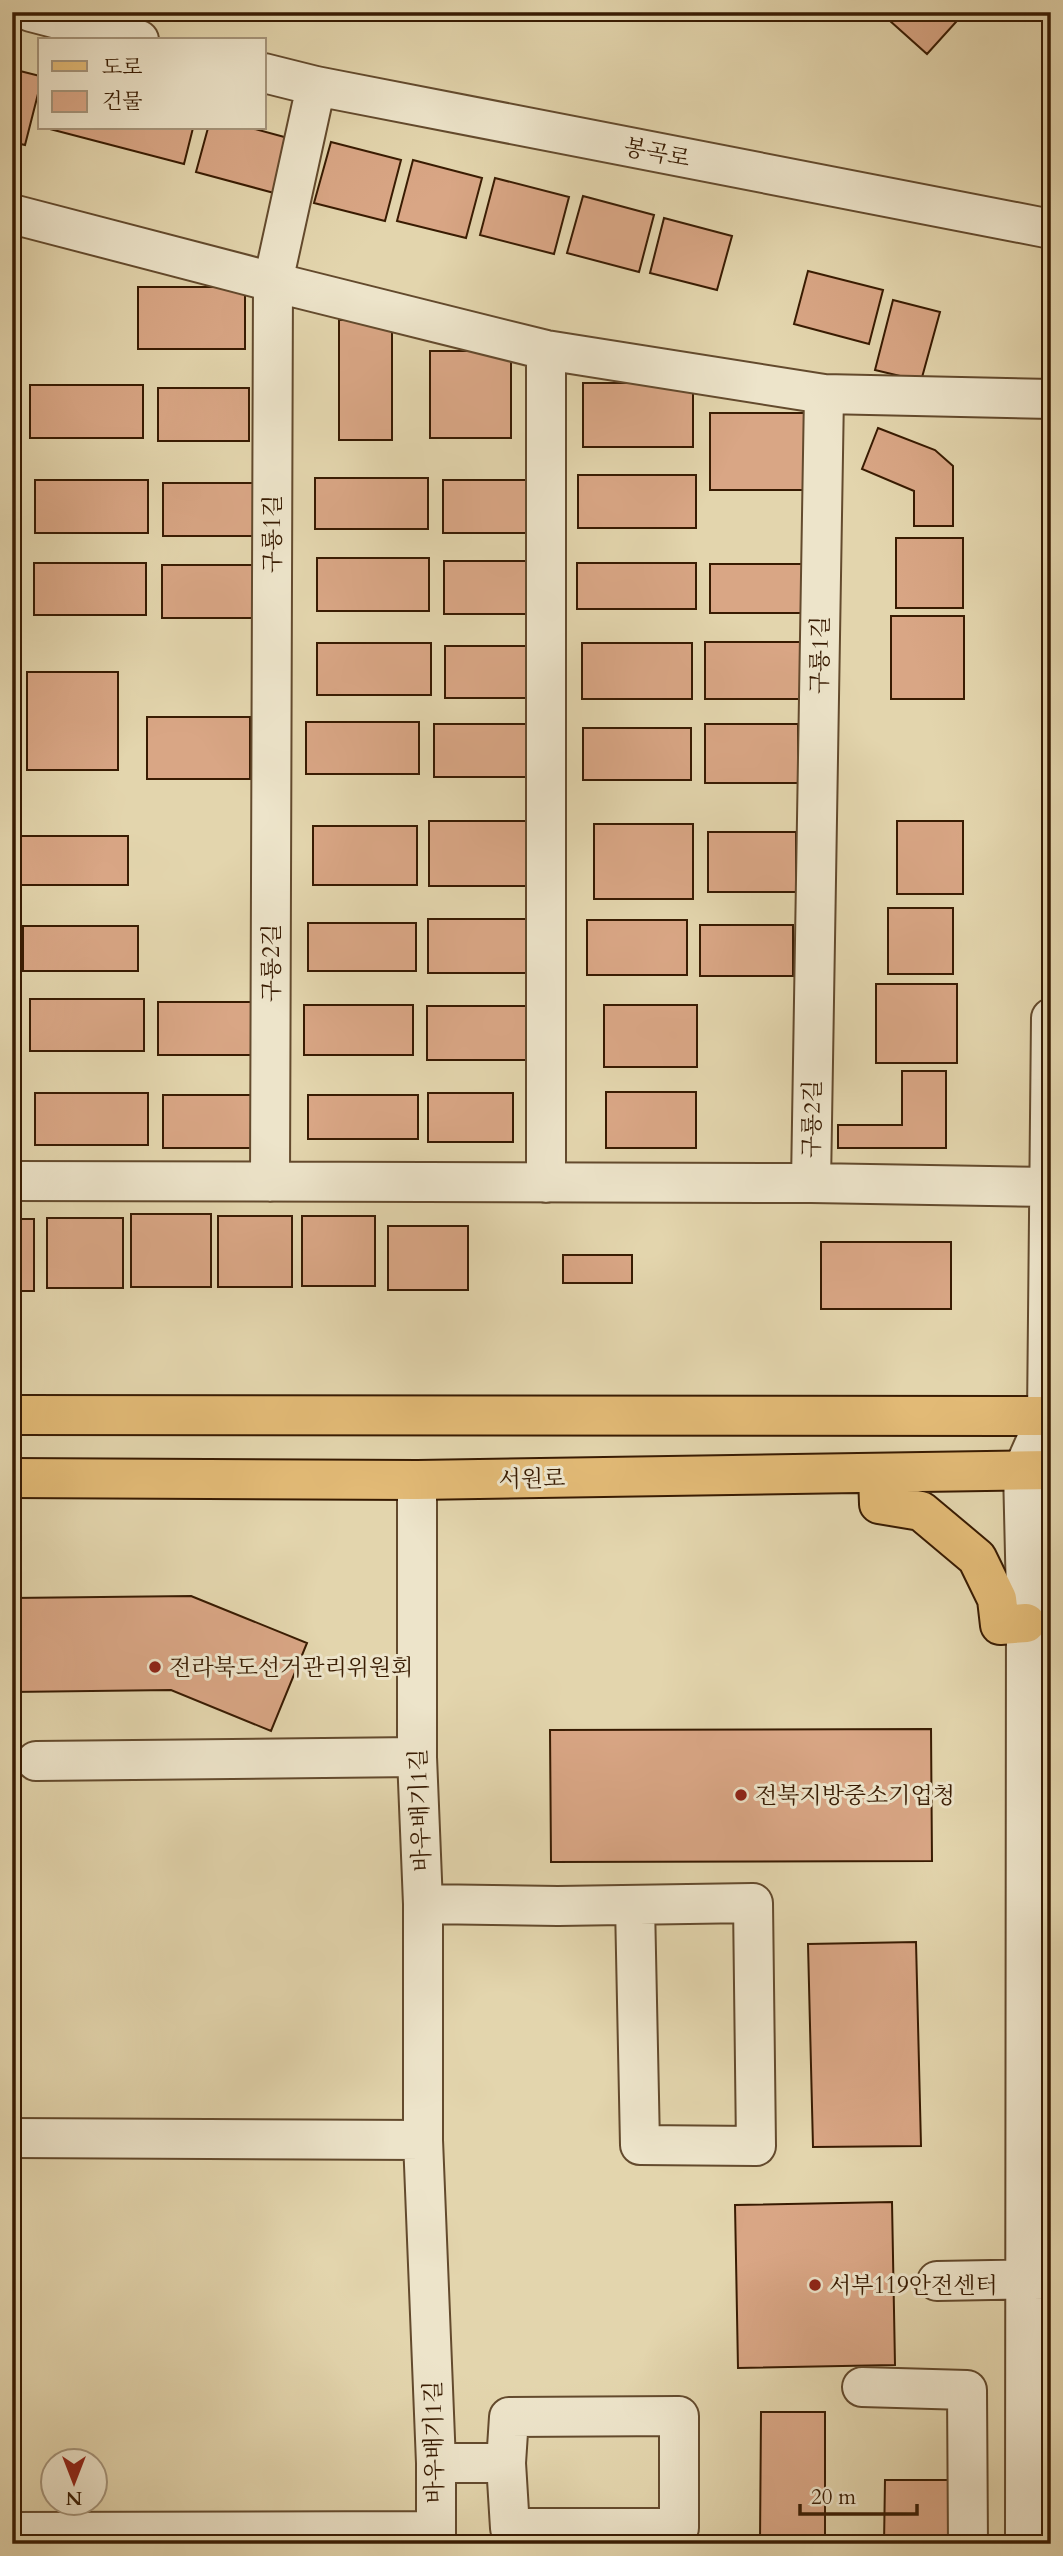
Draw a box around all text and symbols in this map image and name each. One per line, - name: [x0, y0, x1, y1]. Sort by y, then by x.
- legend: [38, 38, 266, 130]
- text: 도로: [102, 53, 143, 82]
- text: 건물: [102, 87, 143, 116]
- street label: 봉곡로: [621, 131, 693, 175]
- street label: 구룡1길: [257, 495, 288, 573]
- street label: 구룡1길: [804, 616, 836, 694]
- street label: 구룡2길: [256, 924, 287, 1002]
- street label: 구룡2길: [796, 1080, 828, 1158]
- street label: 서원로: [498, 1463, 566, 1495]
- place label: 전라북도선거관리위원회: [169, 1652, 413, 1683]
- marker: 전라북도선거관리위원회: [147, 1659, 163, 1675]
- street label: 바우배기1길: [402, 1748, 438, 1872]
- place label: 전북지방중소기업청: [755, 1780, 955, 1811]
- marker: 전북지방중소기업청: [733, 1787, 749, 1803]
- place label: 서부119안전센터: [829, 2270, 998, 2301]
- marker: 서부119안전센터: [807, 2277, 823, 2293]
- street label: 바우배기1길: [417, 2380, 451, 2504]
- north arrow: [38, 2448, 108, 2518]
- scale bar: [800, 2472, 918, 2516]
- text: 20 m: [811, 2483, 856, 2512]
- text: N: [65, 2485, 82, 2511]

